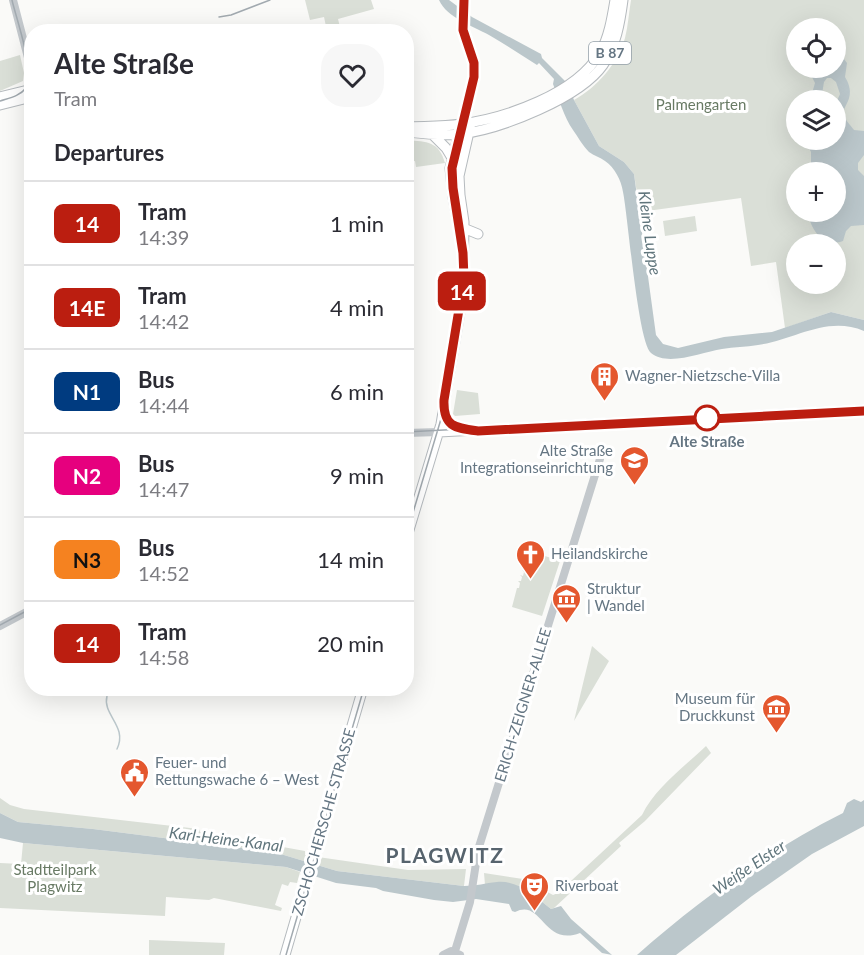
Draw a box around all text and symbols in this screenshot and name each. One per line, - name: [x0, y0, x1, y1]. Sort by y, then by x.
- map controls: [786, 18, 846, 294]
- button: locate: [786, 18, 846, 78]
- road number: B 87: [589, 42, 631, 64]
- button: heart: [321, 44, 384, 107]
- text: Alte Straße: [54, 46, 194, 80]
- text: Tram: [54, 86, 97, 110]
- button: layers: [786, 90, 846, 150]
- park label: Palmengarten: [656, 95, 746, 113]
- text: Departures: [54, 139, 164, 166]
- button: +: [786, 162, 846, 222]
- water label: Kleine Luppe: [635, 190, 666, 277]
- text: Tram: [138, 198, 187, 225]
- text: 1 min: [330, 210, 384, 237]
- text: 14: [75, 211, 99, 236]
- text: 14:39: [138, 225, 189, 249]
- button: −: [786, 234, 846, 294]
- line badge: 14: [435, 272, 489, 310]
- text: 14: [450, 279, 474, 304]
- text: Tram: [138, 282, 187, 309]
- text: 4 min: [330, 294, 384, 321]
- text: 14E: [69, 295, 105, 320]
- text: 14:42: [138, 309, 189, 333]
- building icon: Wagner-Nietzsche-Villa: [588, 360, 620, 402]
- text: Bus: [138, 366, 174, 393]
- place label: Wagner-Nietzsche-Villa: [625, 366, 780, 384]
- text: 6 min: [330, 378, 384, 405]
- text: N1: [73, 379, 101, 404]
- text: 14:44: [138, 393, 189, 417]
- marker: Alte Straße: [694, 405, 720, 431]
- place label: Alte Straße: [669, 432, 744, 450]
- place label: Alte Straße Integrationseinrichtung: [460, 441, 613, 476]
- school or university icon: Alte Straße Integrationseinrichtung: [618, 444, 650, 486]
- text: Bus: [138, 450, 174, 477]
- text: 9 min: [330, 462, 384, 489]
- text: N2: [73, 463, 101, 488]
- text: 14:47: [138, 477, 189, 501]
- text: Bus: [138, 534, 174, 561]
- church icon: Heilandskirche: [514, 538, 546, 580]
- place label: Heilandskirche: [551, 544, 648, 562]
- text: 14 min: [317, 546, 384, 573]
- text: N3: [73, 547, 101, 572]
- text: 14:52: [138, 561, 189, 585]
- place label: Struktur | Wandel: [587, 579, 645, 614]
- museum icon: Struktur | Wandel: [550, 582, 582, 624]
- text: Tram: [138, 618, 187, 645]
- street label: ERICH-ZEIGNER-ALLEE: [490, 626, 554, 784]
- text: 20 min: [317, 630, 384, 657]
- text: 14: [75, 631, 99, 656]
- text: 14:58: [138, 645, 189, 669]
- place label: Museum für Druckkunst: [675, 689, 756, 724]
- museum icon: Museum für Druckkunst: [760, 692, 792, 734]
- street label: ZSCHOCHERSCHE STRASSE: [288, 726, 358, 917]
- place label: Feuer- und Rettungswache 6 – West: [155, 753, 319, 788]
- public building icon: Feuer- und Rettungswache 6 – West: [118, 756, 150, 798]
- water label: Karl-Heine-Kanal: [168, 822, 284, 855]
- water label: Weiße Elster: [709, 835, 789, 898]
- district label: PLAGWITZ: [386, 842, 504, 867]
- park label: Stadtteilpark Plagwitz: [13, 860, 97, 895]
- theatre icon: Riverboat: [518, 870, 550, 912]
- place label: Riverboat: [555, 876, 619, 894]

